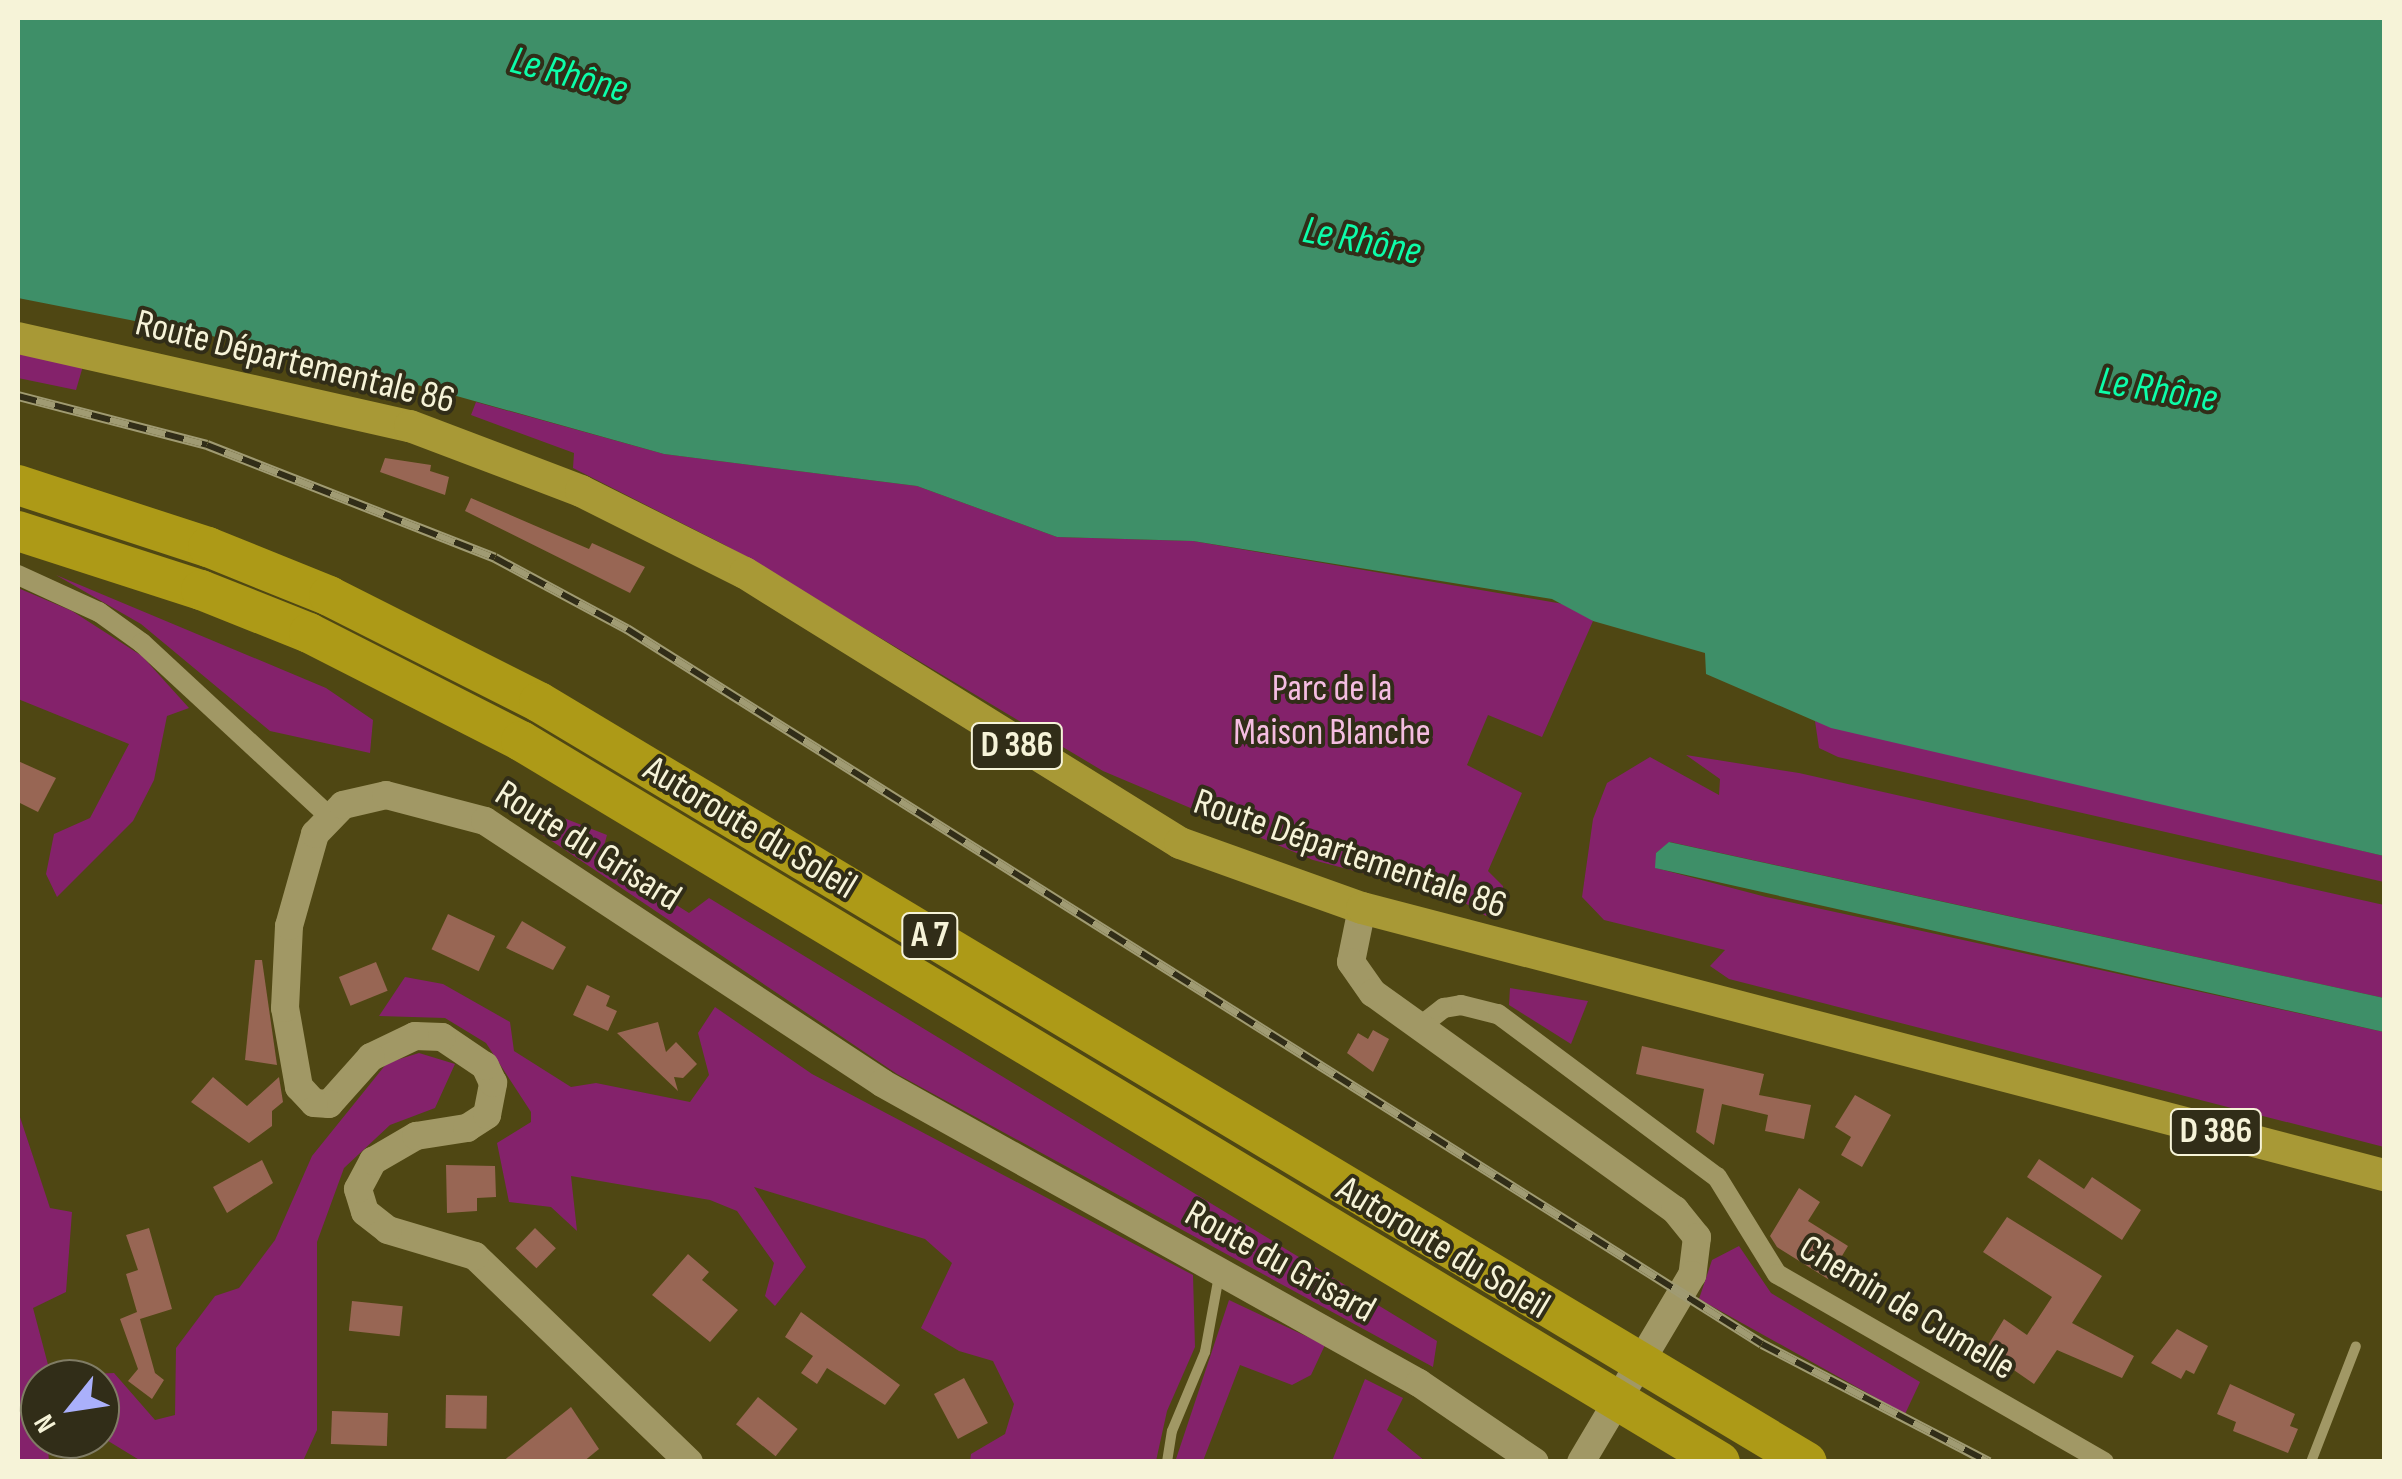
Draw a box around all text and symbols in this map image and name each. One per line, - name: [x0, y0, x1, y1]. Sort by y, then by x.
- water label: Le Rhône: [505, 36, 633, 114]
- water label: Le Rhône: [1299, 206, 1425, 276]
- street label: Route Départementale 86: [131, 300, 459, 424]
- water label: Le Rhône: [2095, 357, 2221, 423]
- park label: Parc de la Maison Blanche: [1233, 666, 1431, 756]
- road number: D 386: [970, 716, 1064, 776]
- street label: Autoroute du Soleil: [635, 747, 865, 909]
- street label: Route du Grisard: [487, 771, 689, 921]
- street label: Route Départementale 86: [1188, 779, 1512, 929]
- road number: A 7: [900, 906, 960, 966]
- road number: D 386: [2168, 1102, 2264, 1162]
- street label: Autoroute du Soleil: [1328, 1167, 1558, 1329]
- street label: Route du Grisard: [1177, 1191, 1383, 1333]
- street label: Chemin de Cumelle: [1791, 1226, 2023, 1390]
- north arrow: [20, 1359, 120, 1459]
- text: N: [27, 1409, 63, 1438]

